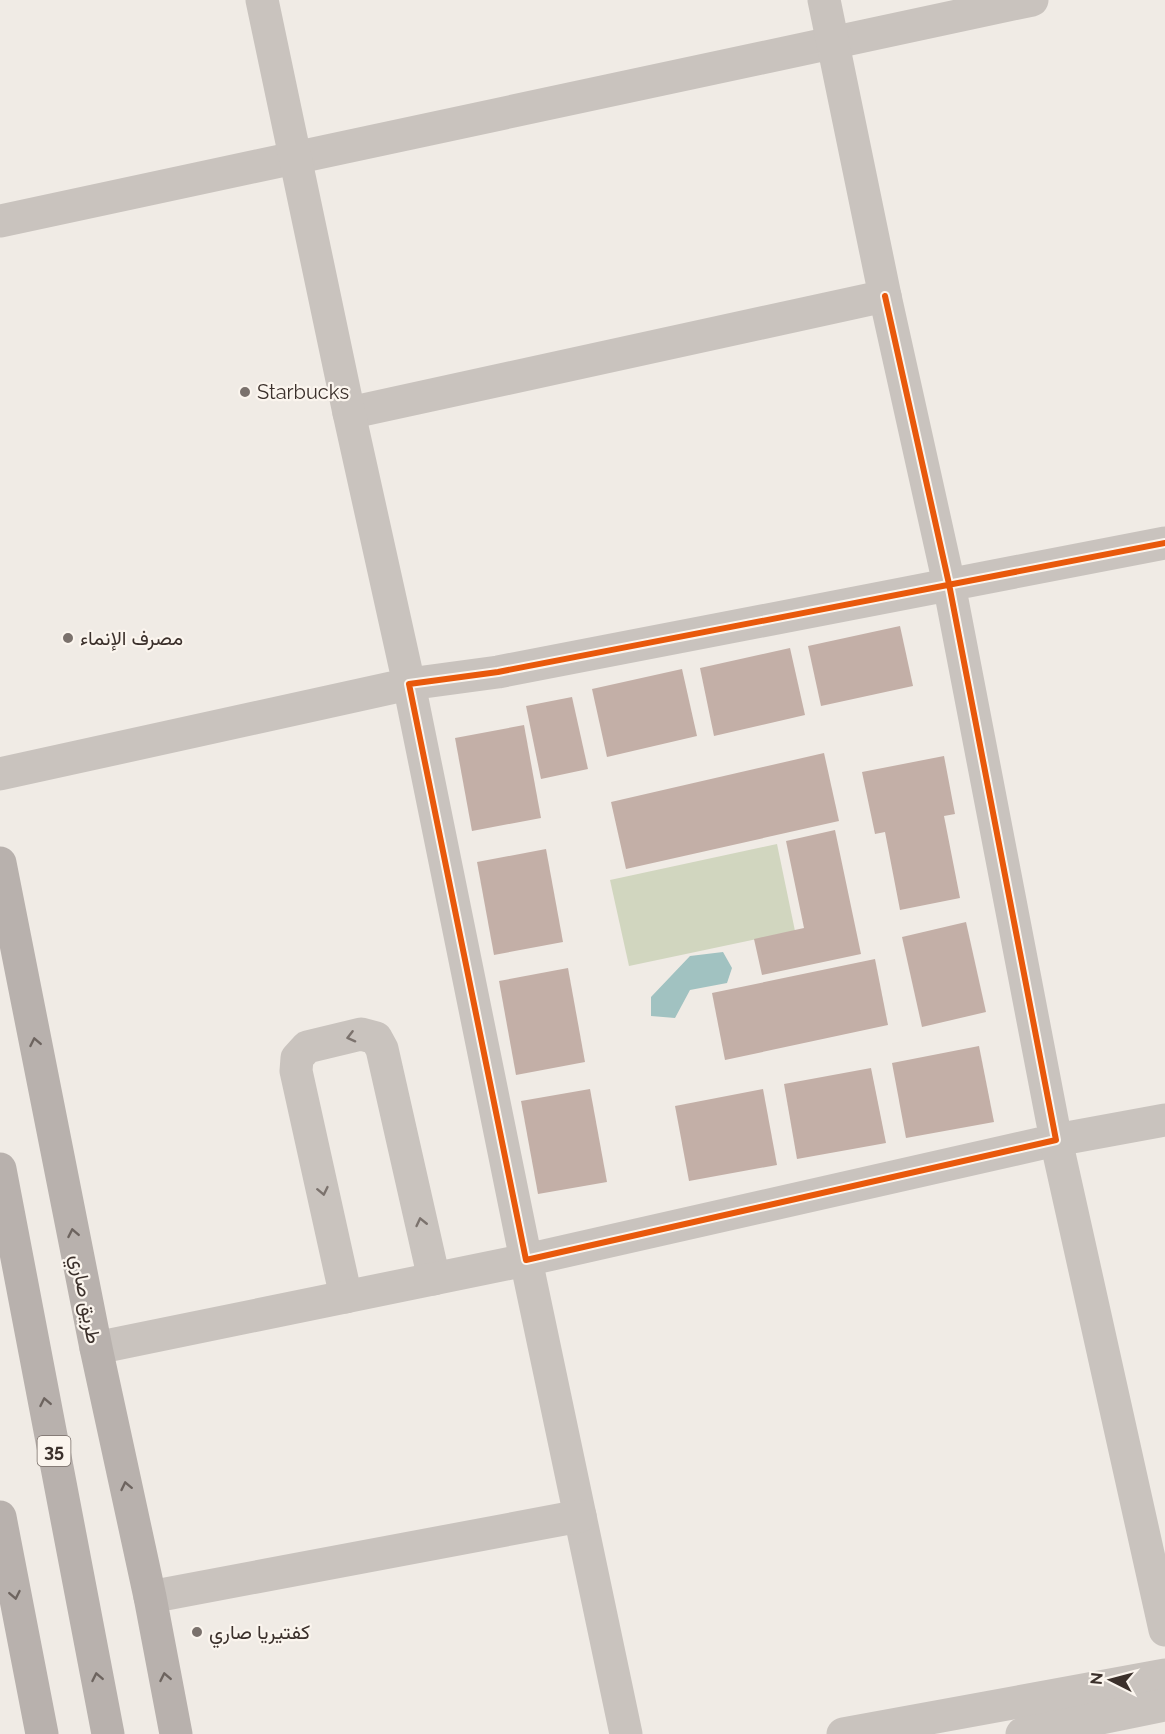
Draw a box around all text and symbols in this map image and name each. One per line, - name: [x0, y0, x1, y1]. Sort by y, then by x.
- place label: Starbucks: [257, 380, 349, 404]
- marker: Starbucks: [238, 385, 252, 399]
- place label: مصرف الإنماء: [80, 626, 183, 651]
- marker: مصرف الإنماء: [61, 631, 75, 645]
- one-way arrow: [346, 1029, 356, 1042]
- one-way arrow: [29, 1037, 42, 1047]
- one-way arrow: [315, 1186, 328, 1196]
- one-way arrow: [415, 1217, 428, 1227]
- one-way arrow: [67, 1228, 80, 1238]
- street label: طريق صاري: [61, 1252, 106, 1347]
- one-way arrow: [39, 1398, 52, 1408]
- road number: 35: [38, 1436, 70, 1466]
- one-way arrow: [120, 1481, 133, 1491]
- one-way arrow: [8, 1590, 21, 1600]
- place label: كفتيريا صاري: [209, 1620, 310, 1649]
- marker: كفتيريا صاري: [190, 1625, 204, 1639]
- north arrow: [1081, 1650, 1141, 1710]
- text: N: [1086, 1671, 1107, 1686]
- one-way arrow: [91, 1672, 104, 1682]
- one-way arrow: [159, 1672, 172, 1682]

